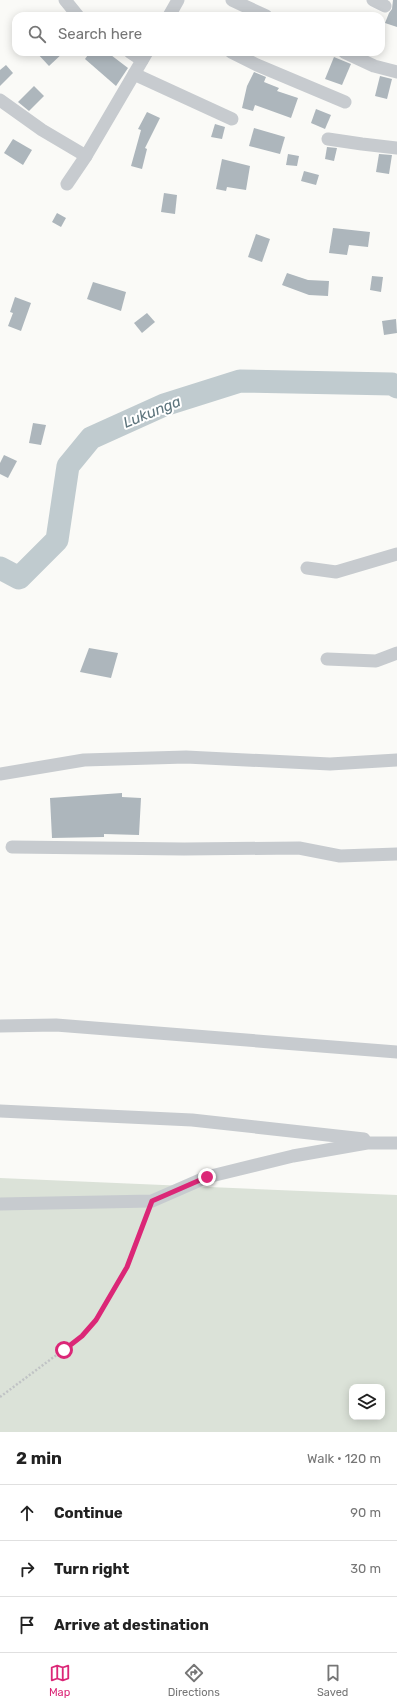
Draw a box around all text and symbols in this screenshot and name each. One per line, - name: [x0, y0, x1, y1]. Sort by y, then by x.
- search box: [12, 12, 385, 56]
- icon: search: [26, 23, 48, 45]
- text: Search here: [58, 25, 142, 43]
- water label: Lukunga: [121, 392, 184, 432]
- route end: [198, 1168, 216, 1186]
- route start: [55, 1341, 73, 1359]
- map controls: [349, 1384, 385, 1420]
- button: layers: [349, 1384, 385, 1420]
- text: 2 min: [16, 1448, 62, 1468]
- text: Walk · 120 m: [307, 1451, 381, 1466]
- icon: ahead: [16, 1502, 38, 1524]
- text: Continue: [54, 1504, 123, 1522]
- text: 90 m: [350, 1505, 381, 1520]
- icon: right: [16, 1558, 38, 1580]
- text: Turn right: [54, 1560, 129, 1578]
- text: 30 m: [350, 1561, 381, 1576]
- icon: arrive: [16, 1614, 38, 1636]
- text: Arrive at destination: [54, 1616, 209, 1634]
- tab: Map: [49, 1662, 71, 1699]
- tab: Directions: [168, 1662, 220, 1699]
- tab: Saved: [317, 1662, 348, 1699]

